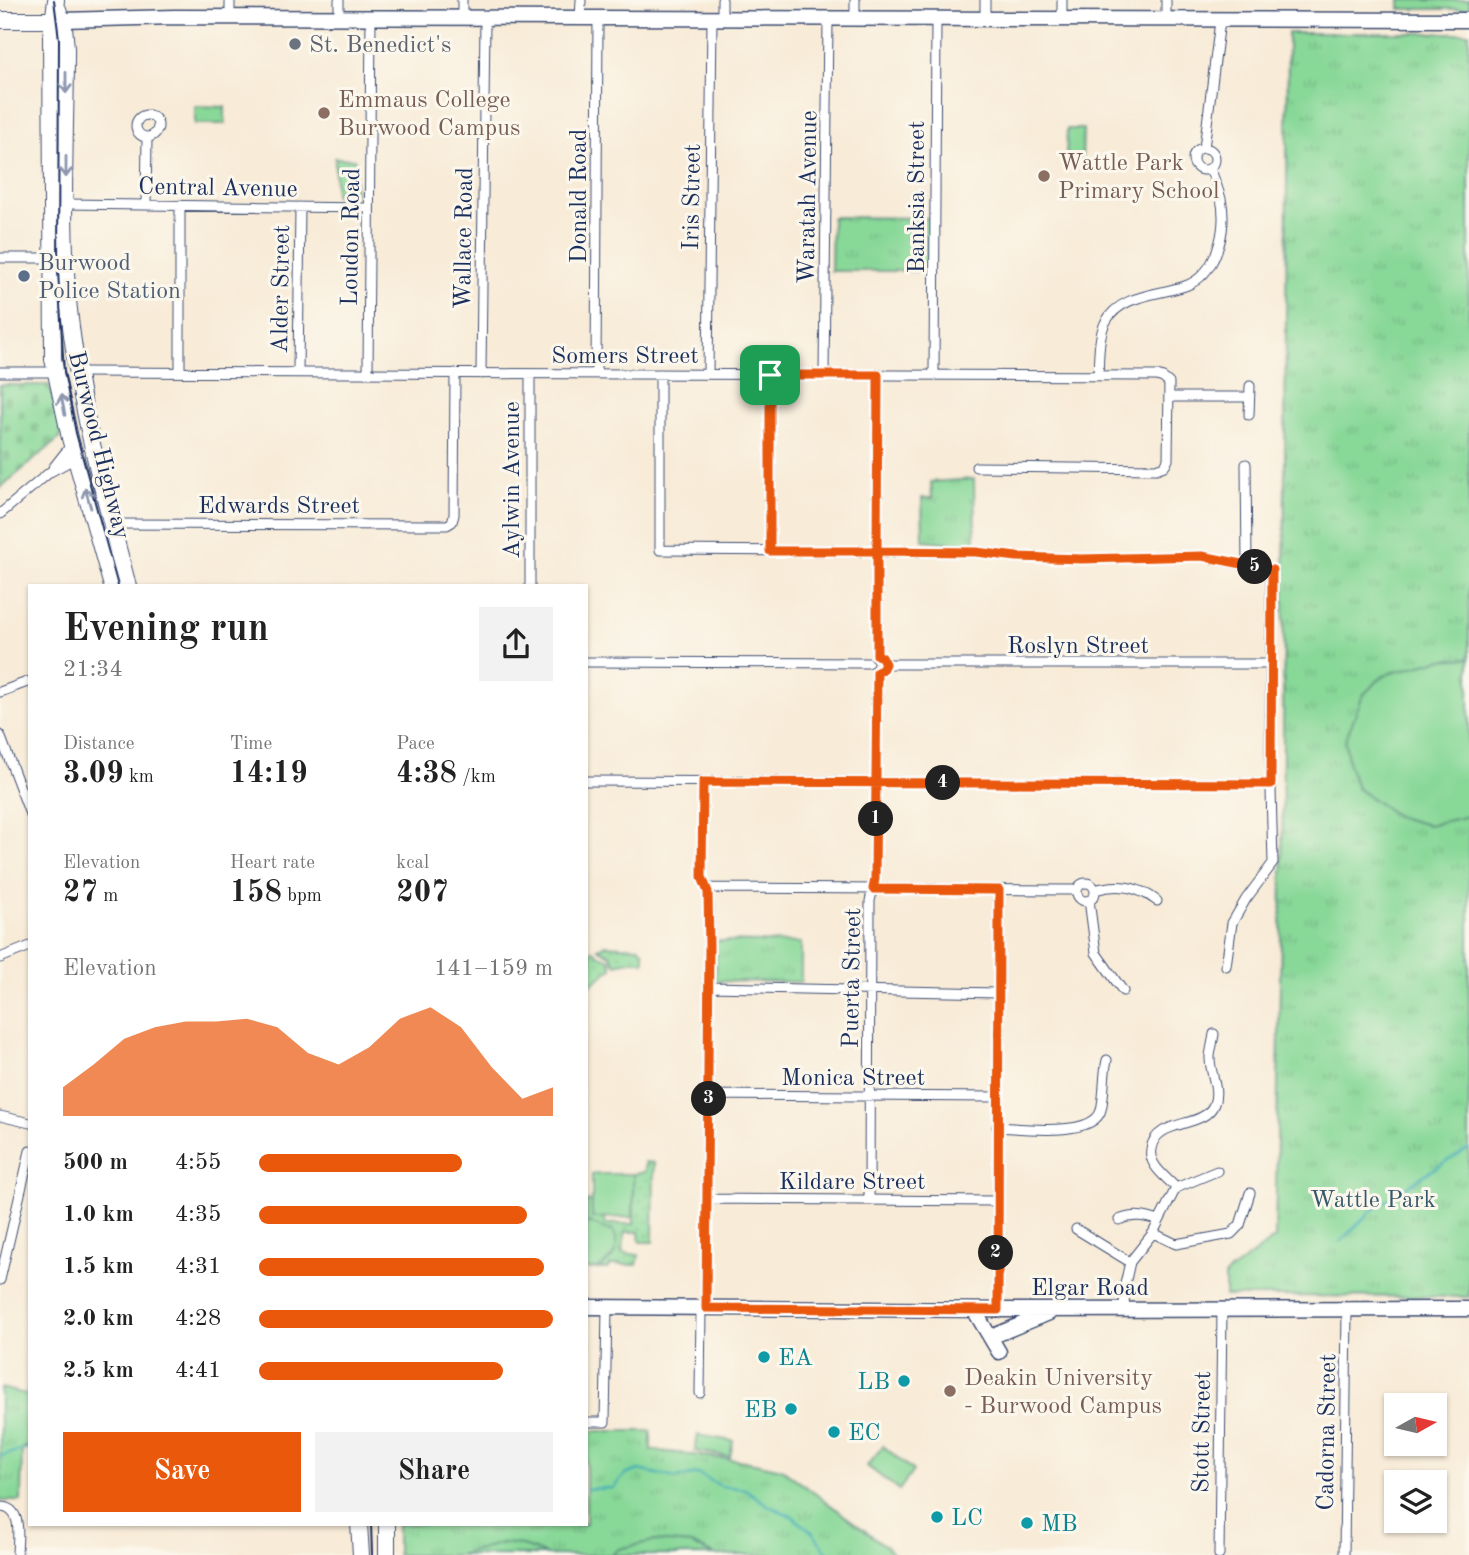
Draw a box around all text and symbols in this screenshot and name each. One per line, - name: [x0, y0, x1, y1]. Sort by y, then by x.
- place label: St. Benedict's: [309, 34, 451, 58]
- marker: St. Benedict's: [287, 36, 303, 52]
- one-way arrow: [59, 71, 73, 94]
- place label: Emmaus College Burwood Campus: [338, 89, 520, 141]
- marker: Emmaus College Burwood Campus: [316, 105, 332, 121]
- street label: Waratah Avenue: [795, 110, 823, 284]
- street label: Banksia Street: [906, 121, 930, 273]
- street label: Donald Road: [568, 129, 592, 263]
- street label: Iris Street: [680, 144, 706, 250]
- place label: Wattle Park Primary School: [1058, 152, 1220, 204]
- one-way arrow: [59, 156, 73, 179]
- street label: Wallace Road: [452, 167, 478, 309]
- street label: Loudon Road: [339, 168, 365, 306]
- marker: Wattle Park Primary School: [1036, 168, 1052, 184]
- street label: Central Avenue: [138, 176, 298, 202]
- street label: Alder Street: [269, 225, 295, 354]
- place label: Burwood Police Station: [38, 252, 181, 304]
- marker: Burwood Police Station: [16, 268, 32, 284]
- street label: Somers Street: [551, 345, 699, 369]
- pin: [740, 345, 800, 405]
- street label: Burwood Highway: [63, 349, 133, 542]
- icon: arrive: [751, 356, 789, 394]
- one-way arrow: [55, 394, 69, 417]
- street label: Aylwin Avenue: [501, 401, 525, 559]
- one-way arrow: [81, 488, 94, 510]
- street label: Edwards Street: [198, 495, 360, 519]
- pin: 5: [1238, 550, 1272, 584]
- text: 5: [1249, 557, 1260, 576]
- button: share: [479, 607, 553, 681]
- text: Evening run: [63, 611, 269, 649]
- street label: Roslyn Street: [1007, 635, 1149, 659]
- text: 21:34: [63, 658, 123, 681]
- text: Distance: [63, 735, 135, 754]
- text: Time: [230, 735, 272, 754]
- text: Pace: [396, 735, 435, 754]
- text: 3.09: [63, 759, 124, 789]
- text: 14:19: [230, 759, 308, 789]
- text: 4:38: [396, 759, 457, 789]
- pin: 4: [926, 766, 960, 800]
- text: km: [124, 768, 154, 787]
- text: /km: [457, 768, 496, 787]
- text: 4: [937, 773, 948, 792]
- pin: 1: [858, 802, 894, 836]
- text: 1: [870, 809, 881, 828]
- text: Elevation: [63, 854, 140, 873]
- text: Heart rate: [230, 854, 315, 873]
- text: kcal: [396, 854, 429, 873]
- text: 27: [63, 878, 98, 908]
- text: 158: [230, 878, 282, 908]
- text: 207: [396, 878, 449, 908]
- text: m: [98, 887, 118, 906]
- text: bpm: [282, 887, 322, 906]
- street label: Puerta Street: [840, 908, 866, 1049]
- text: Elevation: [63, 957, 157, 980]
- text: 141–159 m: [434, 957, 553, 980]
- street label: Monica Street: [781, 1067, 925, 1091]
- pin: 3: [692, 1082, 726, 1116]
- text: 3: [703, 1089, 714, 1108]
- text: 500 m: [63, 1151, 128, 1174]
- text: 4:55: [175, 1151, 221, 1174]
- street label: Kildare Street: [779, 1171, 925, 1195]
- park label: Wattle Park: [1310, 1189, 1436, 1213]
- text: 1.0 km: [63, 1203, 134, 1226]
- text: 4:35: [175, 1203, 221, 1226]
- pin: 2: [978, 1236, 1014, 1270]
- text: 2: [990, 1243, 1001, 1262]
- text: 1.5 km: [63, 1255, 134, 1278]
- text: 4:31: [175, 1255, 221, 1278]
- street label: Elgar Road: [1031, 1277, 1149, 1301]
- text: 2.0 km: [63, 1307, 134, 1330]
- text: 4:28: [175, 1307, 221, 1330]
- place label: EA: [778, 1347, 813, 1371]
- marker: EA: [756, 1349, 772, 1365]
- street label: Cadorna Street: [1315, 1353, 1341, 1511]
- text: 2.5 km: [63, 1359, 134, 1382]
- text: 4:41: [175, 1359, 221, 1382]
- place label: Deakin University - Burwood Campus: [964, 1367, 1162, 1419]
- place label: LB: [857, 1371, 890, 1395]
- street label: Stott Street: [1190, 1371, 1216, 1493]
- marker: LB: [896, 1373, 912, 1389]
- marker: Deakin University - Burwood Campus: [942, 1383, 958, 1399]
- north arrow: [1384, 1393, 1447, 1456]
- map controls: [1384, 1393, 1447, 1533]
- place label: EB: [744, 1399, 777, 1423]
- marker: EB: [783, 1401, 799, 1417]
- place label: EC: [848, 1422, 881, 1446]
- marker: EC: [826, 1424, 842, 1440]
- button: Save: [63, 1432, 301, 1512]
- button: Share: [315, 1432, 553, 1512]
- button: layers: [1384, 1470, 1447, 1533]
- place label: LC: [951, 1507, 983, 1531]
- marker: LC: [929, 1509, 945, 1525]
- place label: MB: [1041, 1513, 1078, 1537]
- marker: MB: [1019, 1515, 1035, 1531]

